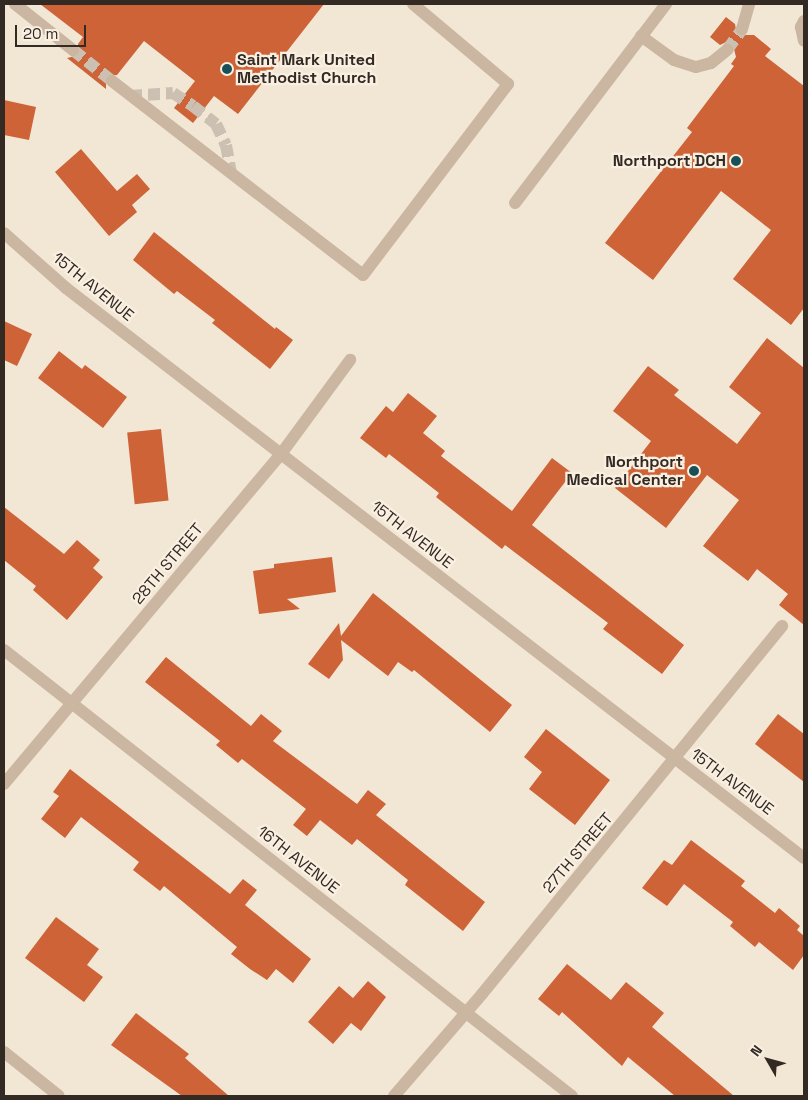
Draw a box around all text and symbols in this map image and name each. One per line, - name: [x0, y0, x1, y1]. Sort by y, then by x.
- scale bar: [18, 15, 89, 47]
- text: 20 m: [23, 24, 58, 43]
- place label: Saint Mark United Methodist Church: [237, 50, 376, 88]
- marker: Saint Mark United Methodist Church: [221, 63, 233, 75]
- place label: Northport DCH: [613, 151, 726, 171]
- marker: Northport DCH: [730, 155, 742, 167]
- street label: 15TH AVENUE: [49, 248, 137, 326]
- place label: Northport Medical Center: [567, 452, 683, 490]
- marker: Northport Medical Center: [687, 464, 701, 478]
- street label: 15TH AVENUE: [367, 497, 457, 573]
- street label: 28TH STREET: [129, 520, 207, 608]
- street label: 15TH AVENUE: [687, 745, 777, 819]
- street label: 27TH STREET: [539, 809, 617, 897]
- street label: 16TH AVENUE: [253, 822, 343, 898]
- north arrow: [743, 1035, 793, 1085]
- text: N: [746, 1042, 766, 1060]

